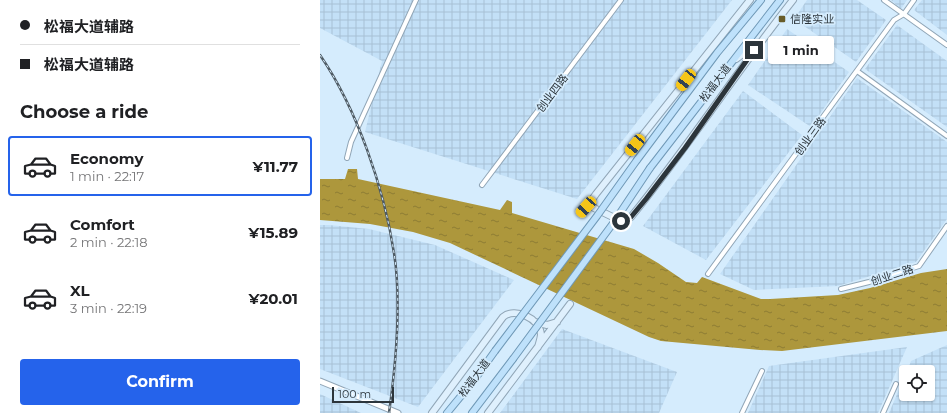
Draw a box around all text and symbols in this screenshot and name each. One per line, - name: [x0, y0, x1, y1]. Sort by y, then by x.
- place label: 信隆实业: [790, 12, 834, 26]
- marker: 信隆实业: [777, 14, 787, 24]
- text: 松福大道辅路: [44, 17, 134, 36]
- callout: 1 min: [768, 36, 834, 64]
- route end: [745, 41, 763, 59]
- text: 1 min: [783, 42, 819, 58]
- text: 松福大道辅路: [44, 55, 134, 74]
- street label: 松福大道: [696, 61, 734, 105]
- car: [674, 67, 698, 93]
- street label: 创业四路: [533, 71, 571, 115]
- text: Choose a ride: [20, 101, 148, 123]
- street label: 创业三路: [791, 114, 829, 158]
- car: [623, 132, 647, 158]
- icon: car: [22, 148, 58, 184]
- text: Economy: [70, 149, 143, 168]
- text: ¥11.77: [252, 157, 298, 176]
- text: 1 min · 22:17: [70, 168, 144, 184]
- car: [574, 194, 598, 220]
- route start: [612, 212, 630, 230]
- icon: car: [22, 214, 58, 250]
- text: Comfort: [70, 215, 135, 234]
- text: ¥15.89: [248, 223, 298, 242]
- text: 2 min · 22:18: [70, 234, 147, 250]
- street label: 创业二路: [869, 262, 915, 288]
- icon: car: [22, 280, 58, 316]
- text: XL: [70, 281, 89, 300]
- text: ¥20.01: [248, 289, 298, 308]
- text: 3 min · 22:19: [70, 300, 147, 316]
- street label: 松福大道: [455, 356, 493, 400]
- button: Confirm: [20, 359, 300, 405]
- map controls: [899, 365, 935, 401]
- button: locate: [899, 365, 935, 401]
- scale bar: [332, 385, 394, 404]
- text: 100 m: [338, 387, 371, 401]

